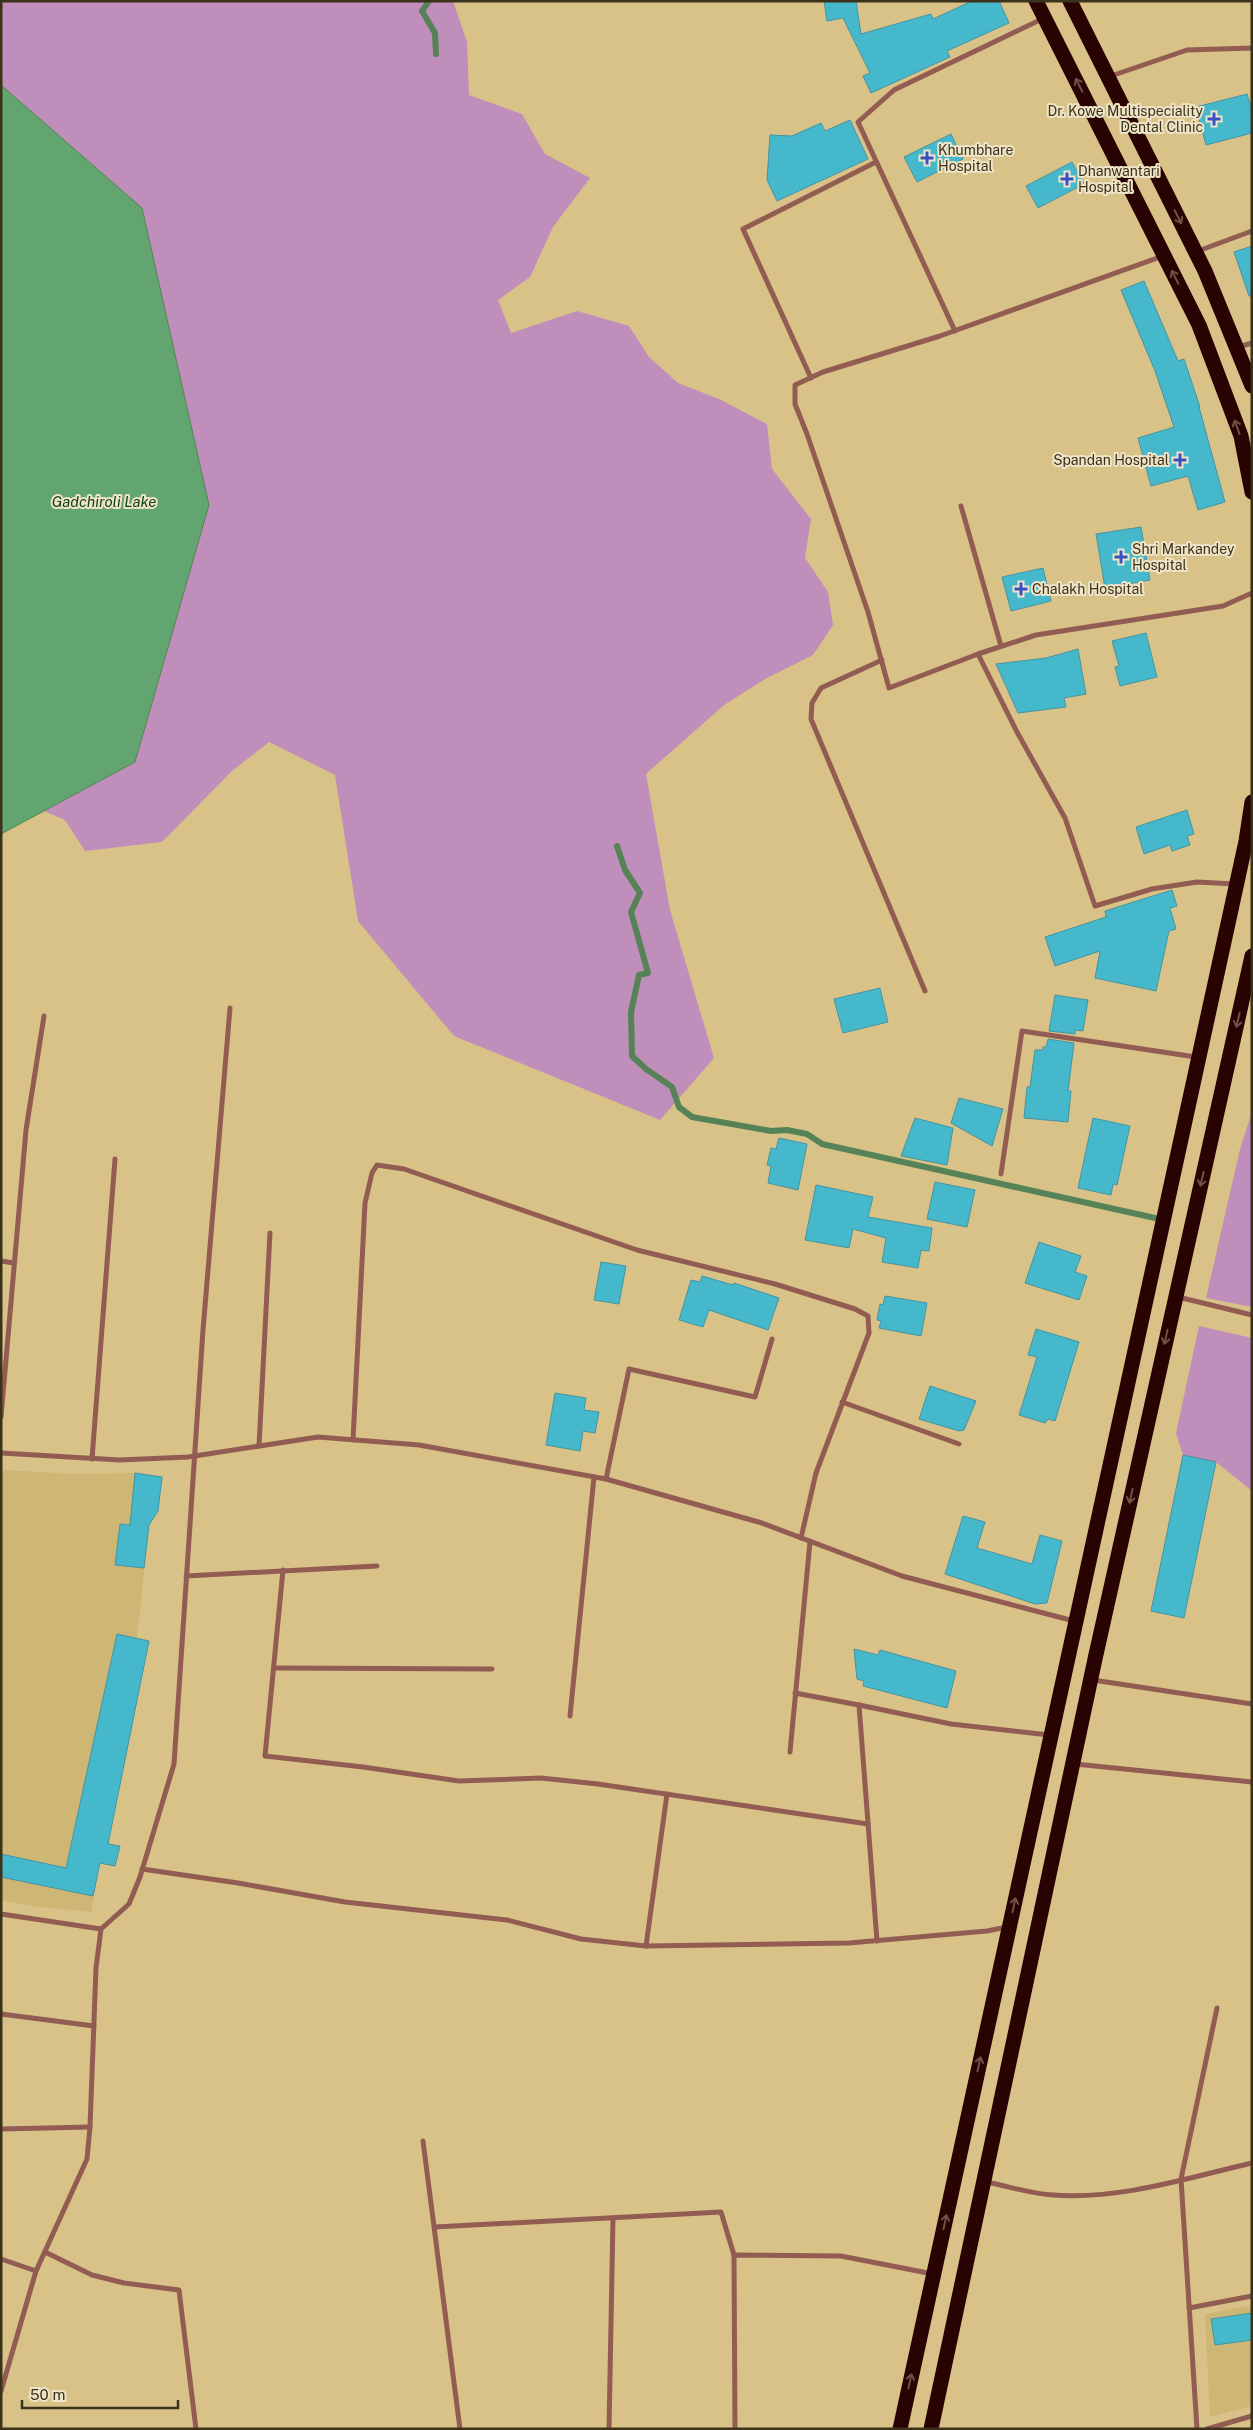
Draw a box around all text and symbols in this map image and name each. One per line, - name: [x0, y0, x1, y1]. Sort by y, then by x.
- one-way arrow: [1074, 78, 1084, 93]
- place label: Dr. Kowe Multispeciality Dental Clinic: [1048, 103, 1204, 135]
- marker: Dr. Kowe Multispeciality Dental Clinic: [1207, 112, 1221, 126]
- place label: Khumbhare Hospital: [938, 142, 1013, 174]
- marker: Khumbhare Hospital: [920, 151, 934, 165]
- place label: Dhanwantari Hospital: [1078, 163, 1160, 195]
- marker: Dhanwantari Hospital: [1060, 172, 1074, 186]
- one-way arrow: [1174, 209, 1183, 224]
- one-way arrow: [1170, 270, 1180, 285]
- one-way arrow: [1232, 420, 1241, 436]
- place label: Spandan Hospital: [1053, 452, 1169, 468]
- marker: Spandan Hospital: [1173, 453, 1187, 467]
- water label: Gadchiroli Lake: [52, 493, 156, 510]
- place label: Shri Markandey Hospital: [1132, 541, 1235, 573]
- marker: Shri Markandey Hospital: [1114, 550, 1128, 564]
- place label: Chalakh Hospital: [1032, 581, 1143, 597]
- marker: Chalakh Hospital: [1014, 582, 1028, 596]
- one-way arrow: [1232, 1012, 1242, 1028]
- one-way arrow: [1197, 1170, 1206, 1186]
- one-way arrow: [1161, 1329, 1170, 1345]
- one-way arrow: [1126, 1488, 1135, 1504]
- one-way arrow: [1010, 1897, 1019, 1913]
- one-way arrow: [975, 2056, 984, 2072]
- one-way arrow: [940, 2215, 950, 2231]
- one-way arrow: [906, 2374, 915, 2390]
- scale bar: [22, 2378, 179, 2410]
- text: 50 m: [30, 2386, 65, 2403]

